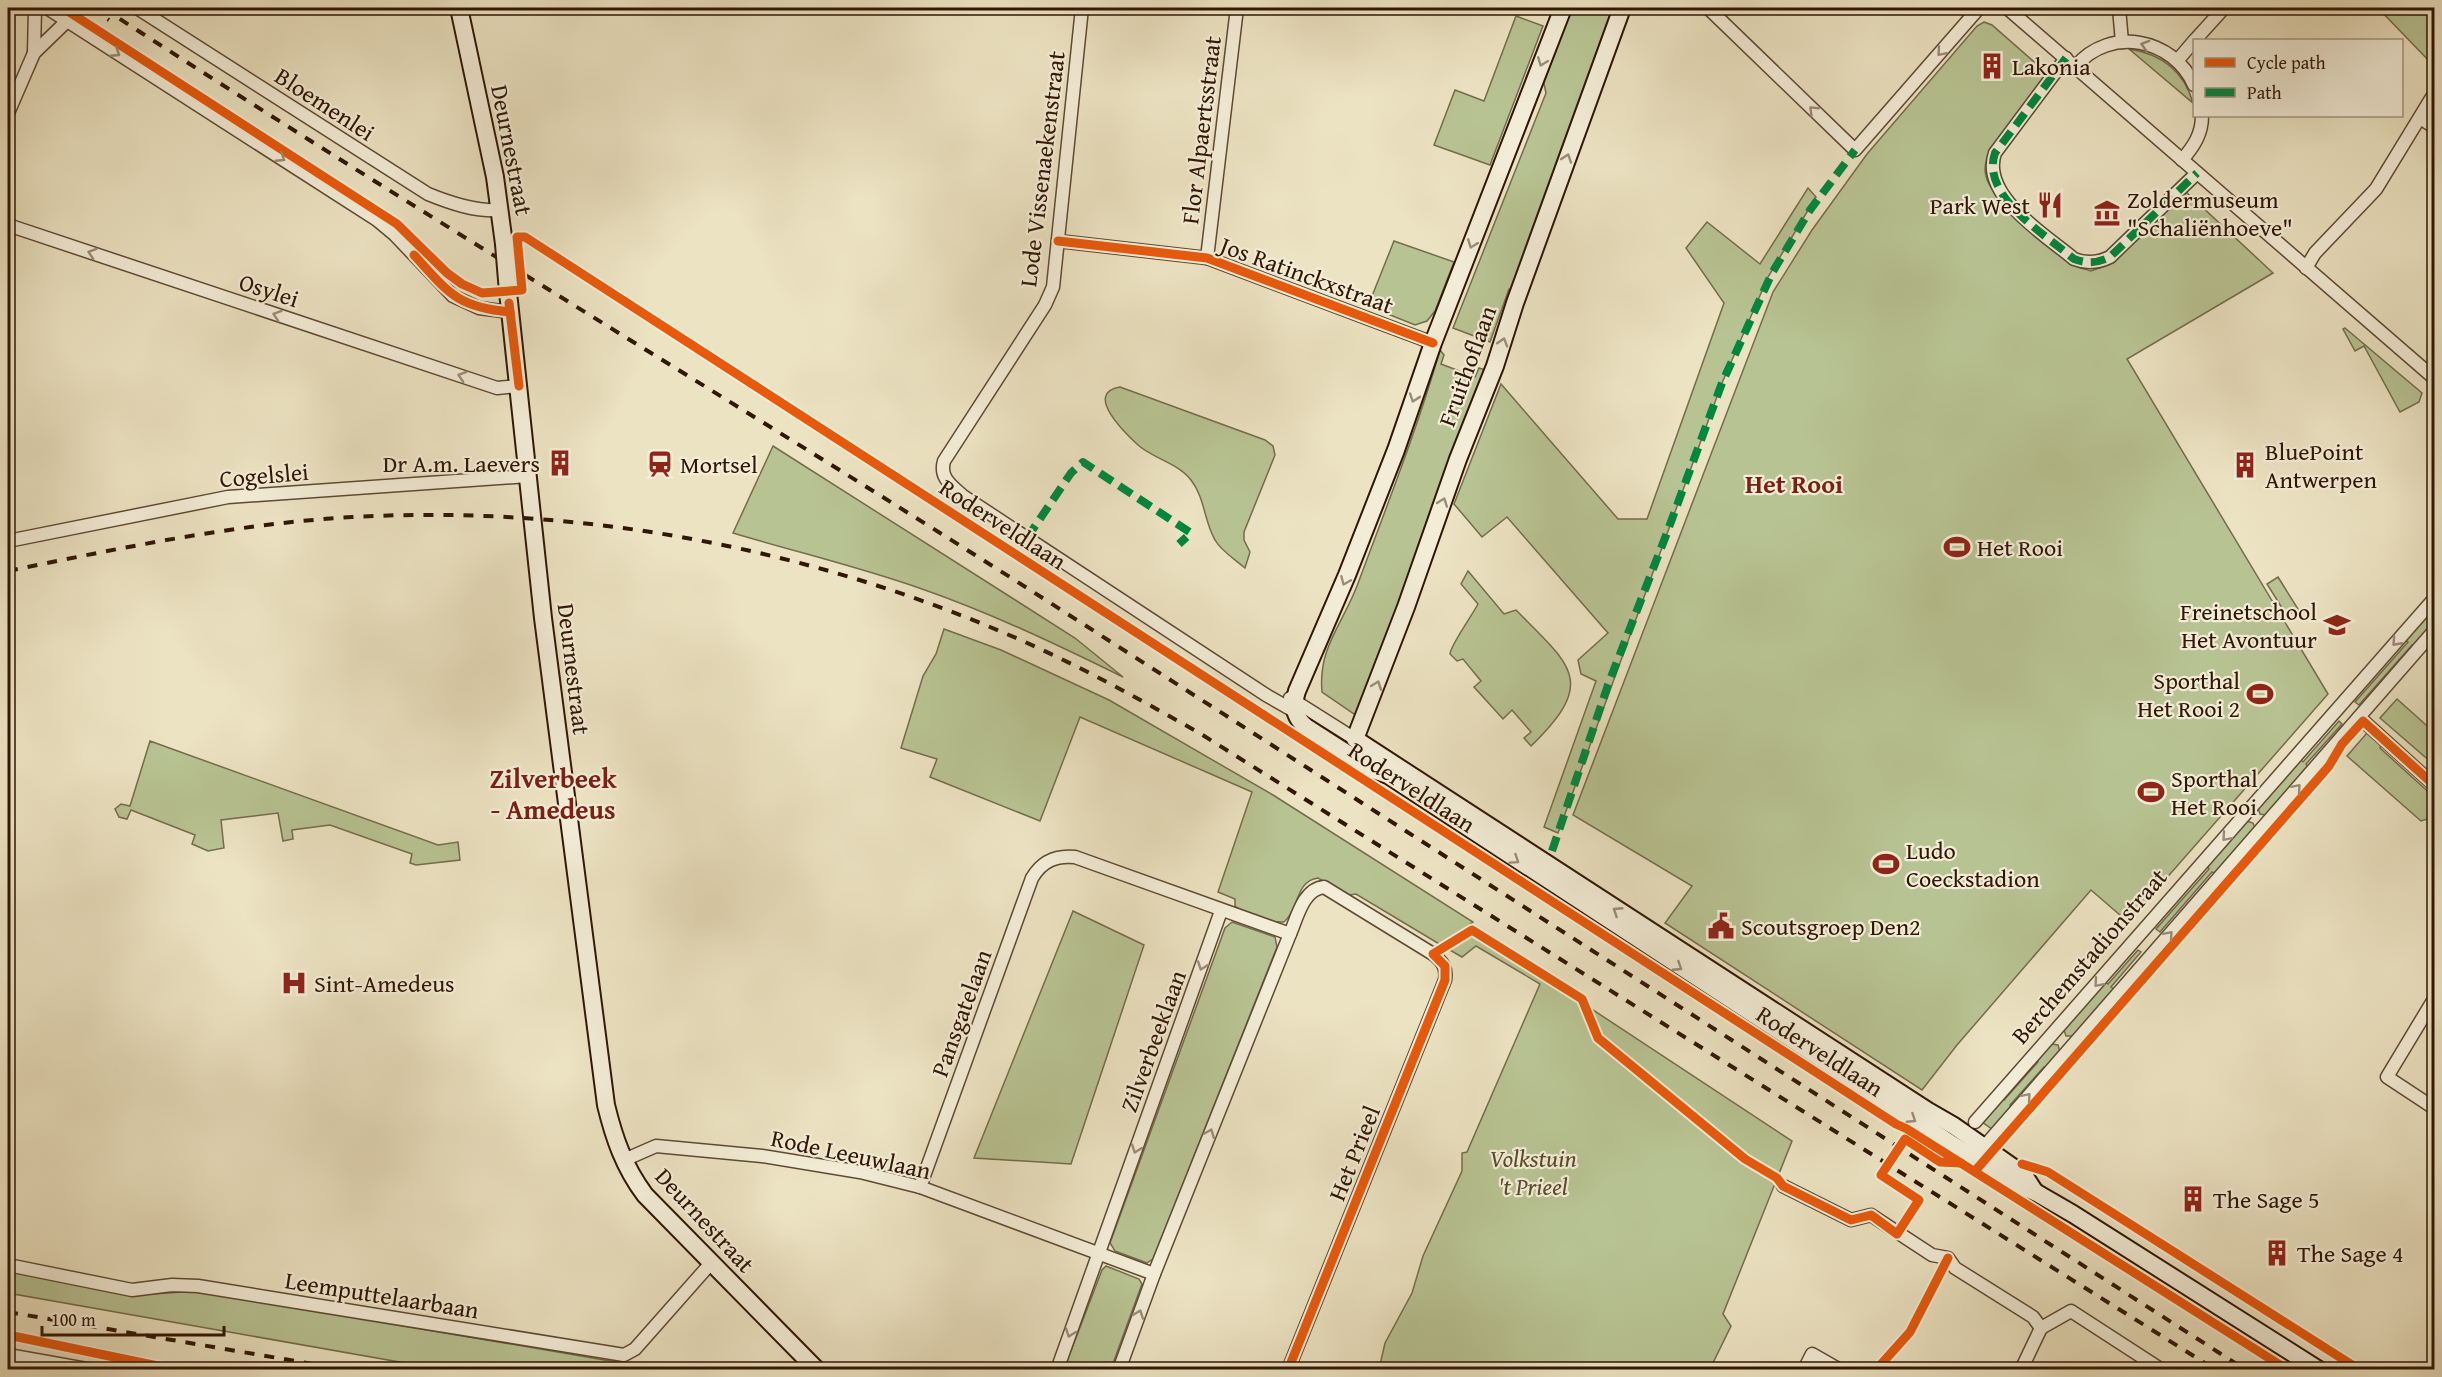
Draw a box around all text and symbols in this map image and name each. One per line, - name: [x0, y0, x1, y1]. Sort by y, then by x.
- street label: Flor Alpaertsstraat: [1172, 33, 1230, 226]
- legend: [2193, 39, 2403, 117]
- one-way arrow: [2141, 40, 2151, 52]
- one-way arrow: [1937, 45, 1948, 56]
- one-way arrow: [110, 46, 121, 57]
- street label: Lode Vissenaekenstraat: [1010, 49, 1074, 289]
- place label: Lakonia: [2012, 49, 2091, 84]
- text: Cycle path: [2247, 49, 2326, 76]
- building icon: Lakonia: [1977, 51, 2007, 81]
- one-way arrow: [1537, 56, 1549, 67]
- street label: Bloemenlei: [268, 59, 382, 150]
- text: Path: [2247, 79, 2282, 106]
- street label: Deurnestraat: [482, 82, 542, 219]
- one-way arrow: [1809, 106, 1820, 117]
- one-way arrow: [274, 151, 285, 162]
- one-way arrow: [1559, 153, 1572, 164]
- place label: Zoldermuseum "Schaliënhoeve": [2127, 182, 2293, 245]
- place label: Park West: [1930, 188, 2031, 223]
- restaurant icon: Park West: [2035, 190, 2065, 220]
- museum icon: Zoldermuseum "Schaliënhoeve": [2092, 198, 2122, 228]
- street label: Jos Ratinckxstraat: [1213, 226, 1399, 323]
- one-way arrow: [1467, 239, 1480, 249]
- one-way arrow: [87, 248, 98, 260]
- street label: Osylei: [235, 264, 304, 316]
- street label: Fruithoflaan: [1429, 300, 1505, 431]
- one-way arrow: [272, 309, 283, 322]
- one-way arrow: [1496, 337, 1508, 348]
- one-way arrow: [457, 371, 468, 384]
- one-way arrow: [1408, 393, 1421, 403]
- place label: BluePoint Antwerpen: [2265, 434, 2377, 497]
- place label: Dr A.m. Laevers: [383, 446, 540, 481]
- place label: Mortsel: [680, 447, 758, 482]
- building icon: Dr A.m. Laevers: [545, 448, 575, 478]
- station icon: Mortsel: [645, 449, 675, 479]
- building icon: BluePoint Antwerpen: [2230, 450, 2260, 480]
- street label: Cogelslei: [218, 454, 310, 496]
- district label: Het Rooi: [1745, 464, 1843, 503]
- street label: Roderveldlaan: [933, 470, 1074, 578]
- one-way arrow: [1435, 497, 1448, 508]
- place label: Het Rooi: [1977, 530, 2063, 565]
- sports icon: Het Rooi: [1942, 532, 1972, 562]
- one-way arrow: [1340, 574, 1352, 585]
- place label: Freinetschool Het Avontuur: [2180, 594, 2317, 657]
- street label: Deurnestraat: [549, 601, 599, 737]
- school or university icon: Freinetschool Het Avontuur: [2322, 610, 2352, 640]
- one-way arrow: [2392, 636, 2403, 646]
- place label: Sporthal Het Rooi 2: [2137, 663, 2240, 726]
- sports icon: Sporthal Het Rooi 2: [2245, 679, 2275, 709]
- one-way arrow: [1370, 680, 1382, 691]
- street label: Roderveldlaan: [1342, 733, 1483, 841]
- district label: Zilverbeek - Amedeus: [489, 758, 617, 829]
- place label: Sporthal Het Rooi: [2171, 761, 2258, 824]
- sports icon: Sporthal Het Rooi: [2136, 777, 2166, 807]
- one-way arrow: [2290, 784, 2301, 795]
- one-way arrow: [2222, 830, 2233, 841]
- place label: Ludo Coeckstadion: [1906, 833, 2040, 896]
- sports icon: Ludo Coeckstadion: [1871, 849, 1901, 879]
- one-way arrow: [1508, 853, 1519, 864]
- street label: Berchemstadionstraat: [2003, 860, 2176, 1051]
- one-way arrow: [1613, 906, 1623, 918]
- place label: Scoutsgroep Den2: [1741, 909, 1921, 944]
- public building icon: Scoutsgroep Den2: [1706, 911, 1736, 941]
- one-way arrow: [2162, 931, 2173, 942]
- street label: Pansgatelaan: [922, 944, 1000, 1082]
- one-way arrow: [1672, 959, 1683, 970]
- one-way arrow: [1196, 960, 1209, 971]
- street label: Zilverbeeklaan: [1111, 965, 1195, 1117]
- place label: Sint-Amedeus: [314, 966, 455, 1001]
- hospital icon: Sint-Amedeus: [279, 968, 309, 998]
- one-way arrow: [2094, 977, 2105, 987]
- street label: Roderveldlaan: [1750, 997, 1891, 1105]
- one-way arrow: [2019, 1093, 2030, 1104]
- street label: Het Prieel: [1319, 1100, 1389, 1206]
- one-way arrow: [1906, 1111, 1917, 1122]
- street label: Rode Leeuwlaan: [768, 1120, 935, 1188]
- one-way arrow: [1203, 1128, 1216, 1139]
- park label: Volkstuin 't Prieel: [1489, 1141, 1577, 1204]
- one-way arrow: [1131, 1144, 1144, 1154]
- street label: Deurnestraat: [647, 1160, 763, 1281]
- place label: The Sage 5: [2213, 1182, 2320, 1217]
- building icon: The Sage 5: [2178, 1184, 2208, 1214]
- place label: The Sage 4: [2297, 1236, 2404, 1271]
- building icon: The Sage 4: [2262, 1238, 2292, 1268]
- street label: Leemputtelaarbaan: [283, 1262, 482, 1328]
- scale bar: [42, 1299, 224, 1337]
- text: 100 m: [51, 1306, 96, 1333]
- one-way arrow: [1132, 1310, 1145, 1320]
- one-way arrow: [1065, 1327, 1078, 1338]

